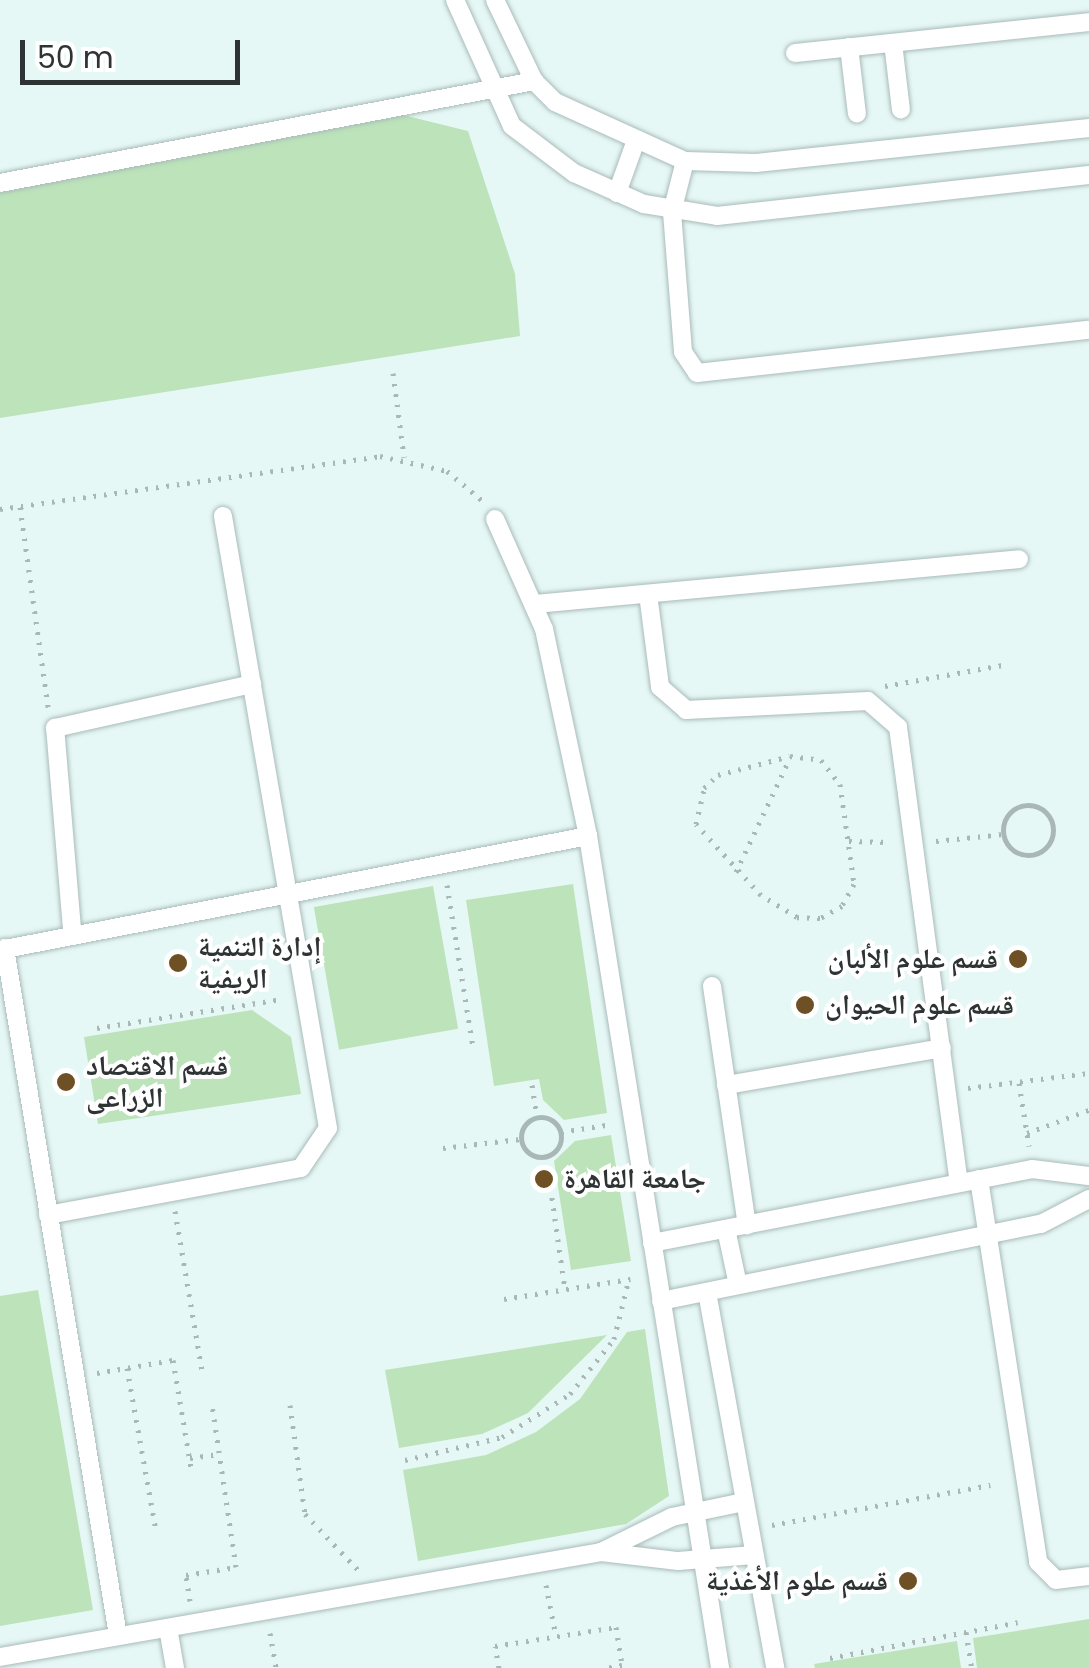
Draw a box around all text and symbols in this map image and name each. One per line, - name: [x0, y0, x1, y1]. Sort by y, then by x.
- scale bar: [25, 20, 245, 82]
- text: 50 m: [37, 36, 114, 79]
- place label: إدارة التنمية الريفية: [198, 930, 321, 996]
- place label: قسم علوم الألبان: [828, 942, 998, 976]
- marker: قسم علوم الألبان: [1007, 948, 1029, 970]
- marker: إدارة التنمية الريفية: [167, 952, 189, 974]
- place label: قسم علوم الحيوان: [825, 988, 1014, 1022]
- marker: قسم علوم الحيوان: [794, 994, 816, 1016]
- place label: قسم الاقتصاد الزراعى: [86, 1049, 228, 1115]
- marker: قسم الاقتصاد الزراعى: [55, 1071, 77, 1093]
- place label: جامعة القاهرة: [564, 1162, 706, 1196]
- marker: جامعة القاهرة: [533, 1168, 555, 1190]
- place label: قسم علوم الأغذية: [706, 1564, 888, 1598]
- marker: قسم علوم الأغذية: [897, 1570, 919, 1592]

